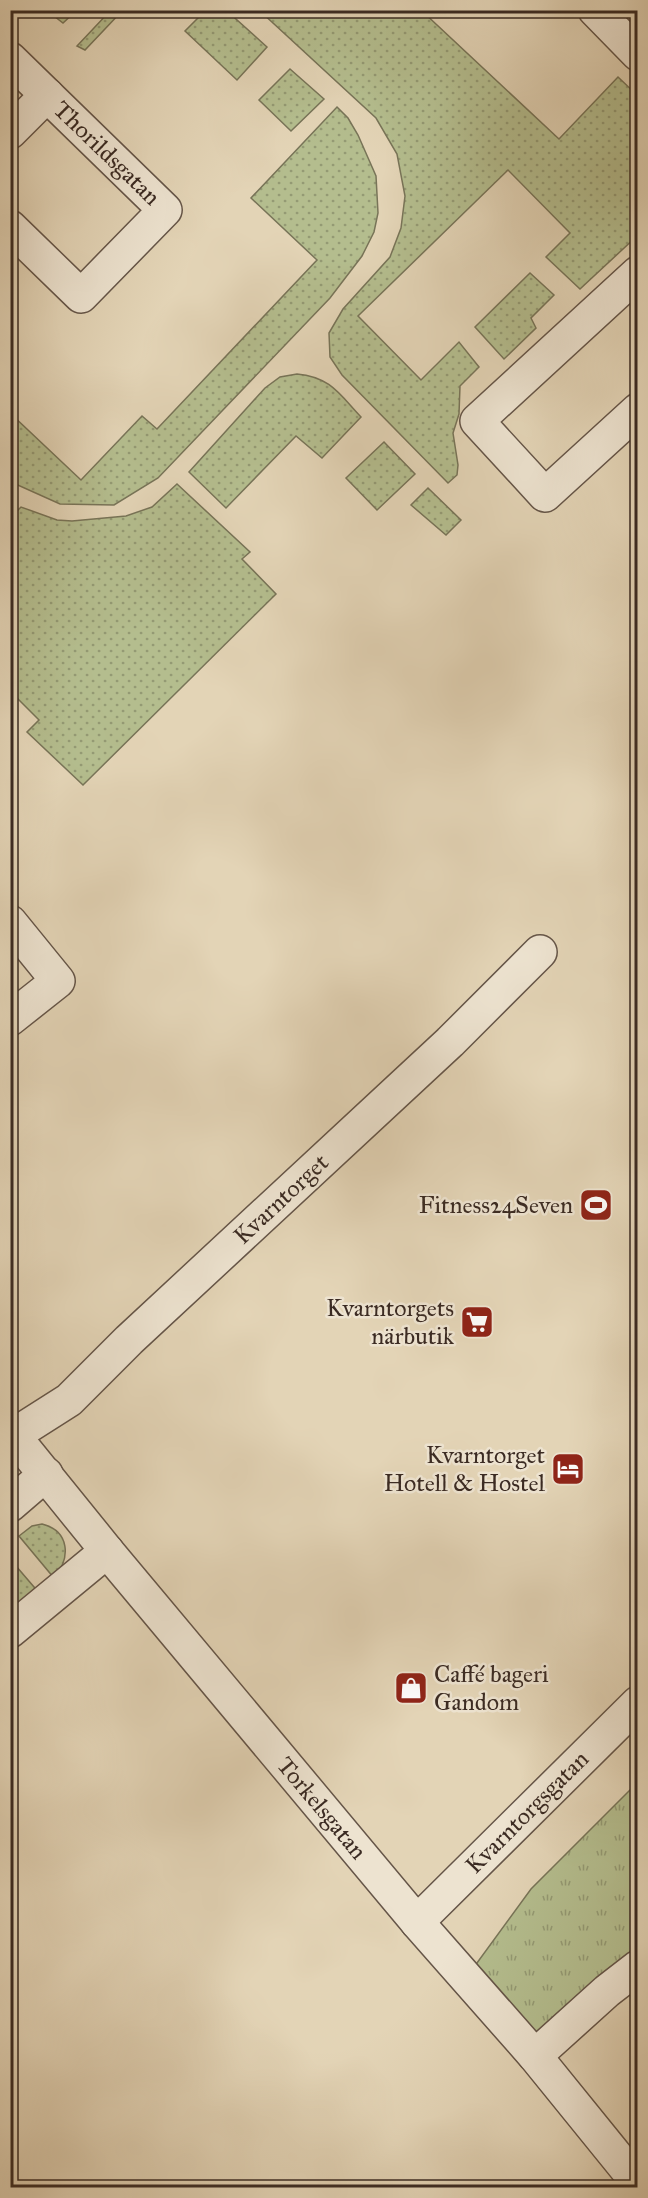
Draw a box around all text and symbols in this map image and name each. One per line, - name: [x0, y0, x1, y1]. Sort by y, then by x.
- street label: Thorildsgatan: [47, 94, 167, 212]
- street label: Kvarntorget: [227, 1147, 335, 1251]
- sports icon: Fitness24Seven: [578, 1187, 614, 1223]
- place label: Fitness24Seven: [419, 1190, 573, 1220]
- place label: Kvarntorgets närbutik: [326, 1293, 455, 1351]
- supermarket icon: Kvarntorgets närbutik: [459, 1304, 495, 1340]
- place label: Kvarntorget Hotell & Hostel: [384, 1440, 546, 1498]
- hotel icon: Kvarntorget Hotell & Hostel: [550, 1451, 586, 1487]
- place label: Caffé bageri Gandom: [434, 1659, 549, 1717]
- shop icon: Caffé bageri Gandom: [393, 1670, 429, 1706]
- street label: Kvarntorgsgatan: [459, 1744, 595, 1880]
- street label: Torkelsgatan: [270, 1751, 374, 1865]

